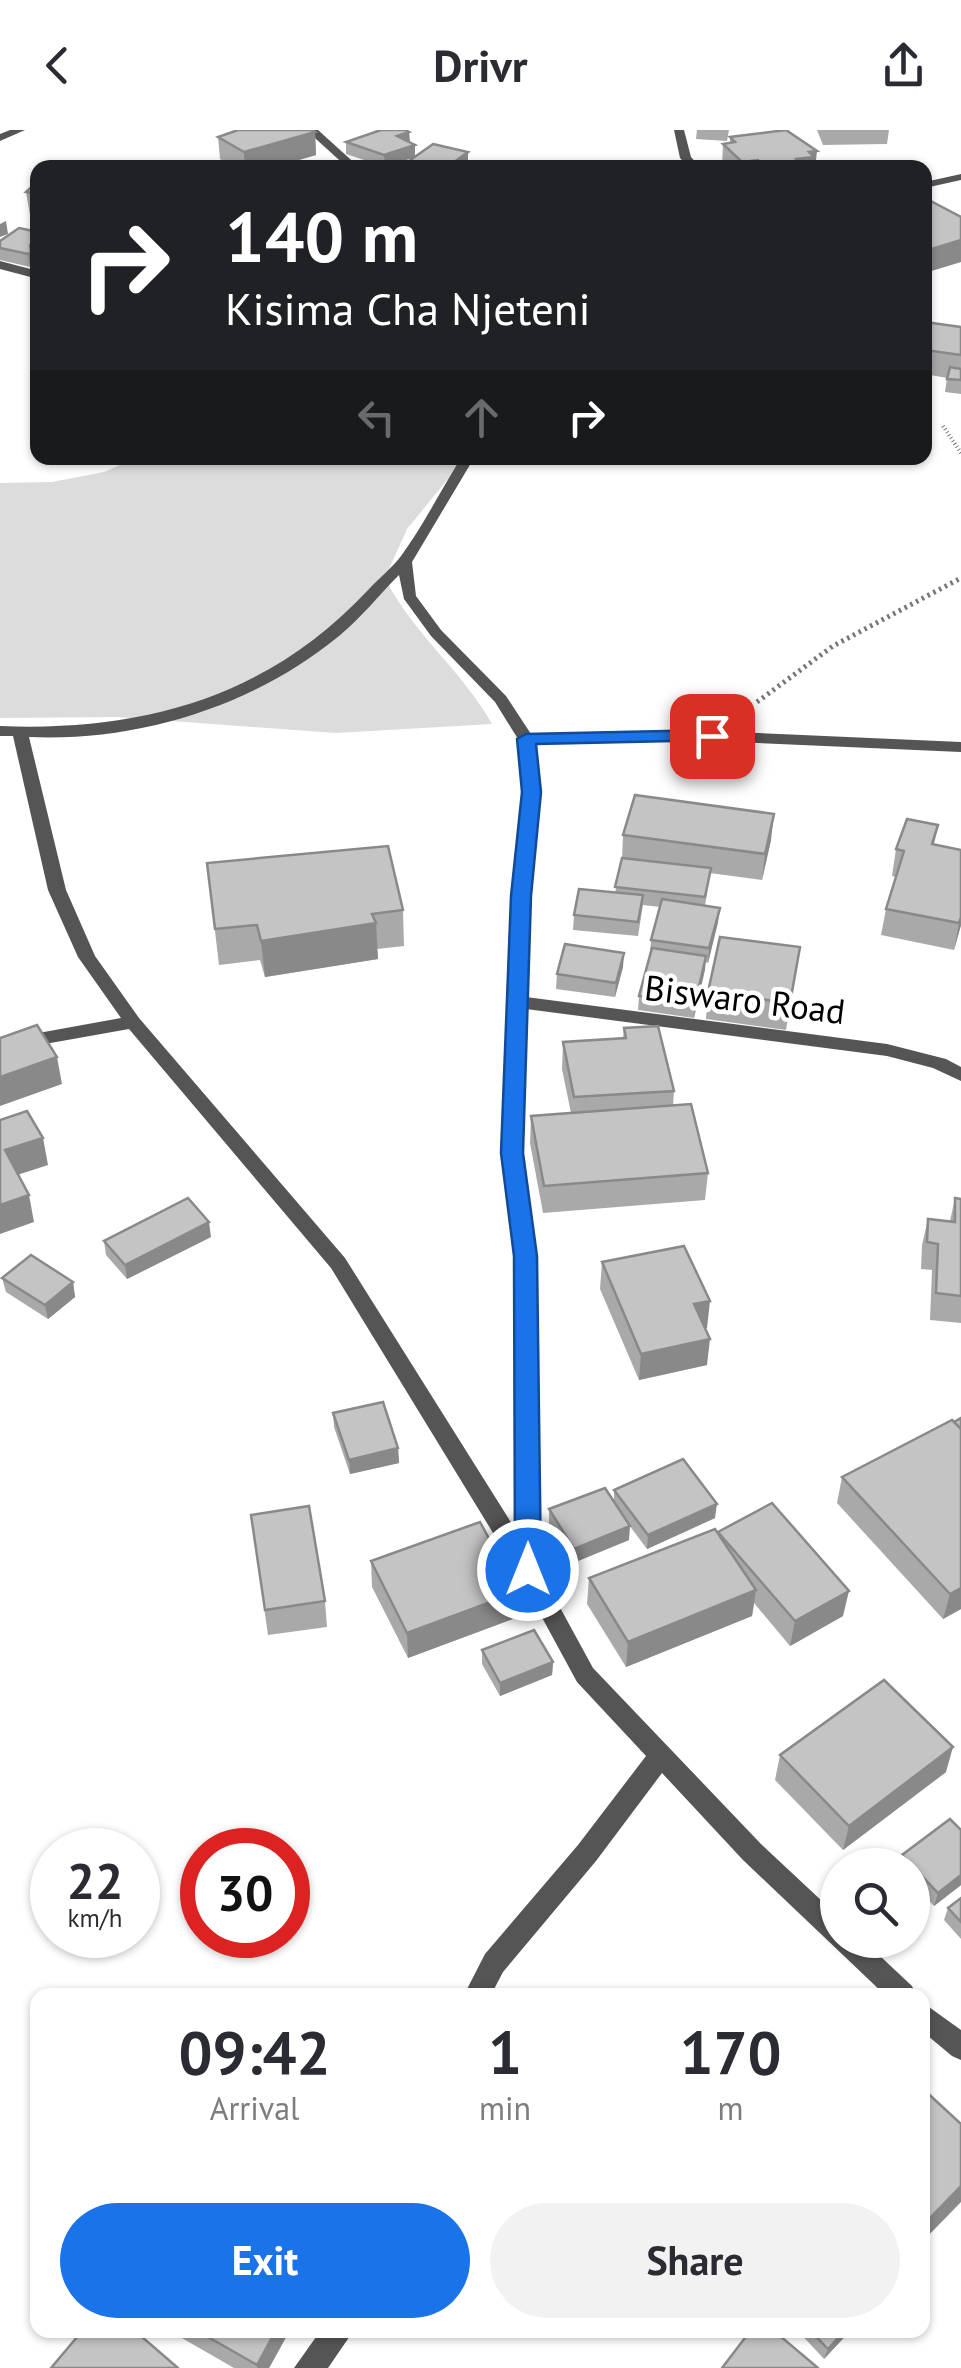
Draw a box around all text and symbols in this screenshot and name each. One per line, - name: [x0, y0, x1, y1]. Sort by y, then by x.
- text: Drivr: [433, 36, 528, 94]
- icon: back: [30, 38, 85, 93]
- icon: share: [876, 38, 931, 93]
- text: 140 m: [225, 191, 418, 281]
- icon: right: [60, 200, 190, 330]
- text: Kisima Cha Njeteni: [225, 279, 591, 337]
- icon: left: [349, 390, 404, 445]
- icon: ahead: [454, 390, 509, 445]
- icon: right: [559, 390, 614, 445]
- pin: [670, 694, 755, 779]
- icon: arrive: [685, 709, 740, 764]
- street label: Biswaro Road: [642, 964, 848, 1034]
- position arrow: [476, 1518, 580, 1622]
- speed limit sign: 30: [180, 1828, 310, 1958]
- text: 22: [67, 1848, 123, 1913]
- map controls: [820, 1848, 930, 1958]
- button: search: [820, 1848, 930, 1958]
- text: km/h: [68, 1902, 122, 1934]
- text: 09:42: [178, 2013, 331, 2091]
- text: 1: [488, 2013, 522, 2091]
- text: 170: [680, 2013, 782, 2091]
- text: Arrival: [210, 2087, 299, 2129]
- text: min: [479, 2087, 531, 2129]
- text: m: [718, 2087, 744, 2129]
- button: Exit: [60, 2203, 470, 2318]
- button: Share: [490, 2203, 900, 2318]

